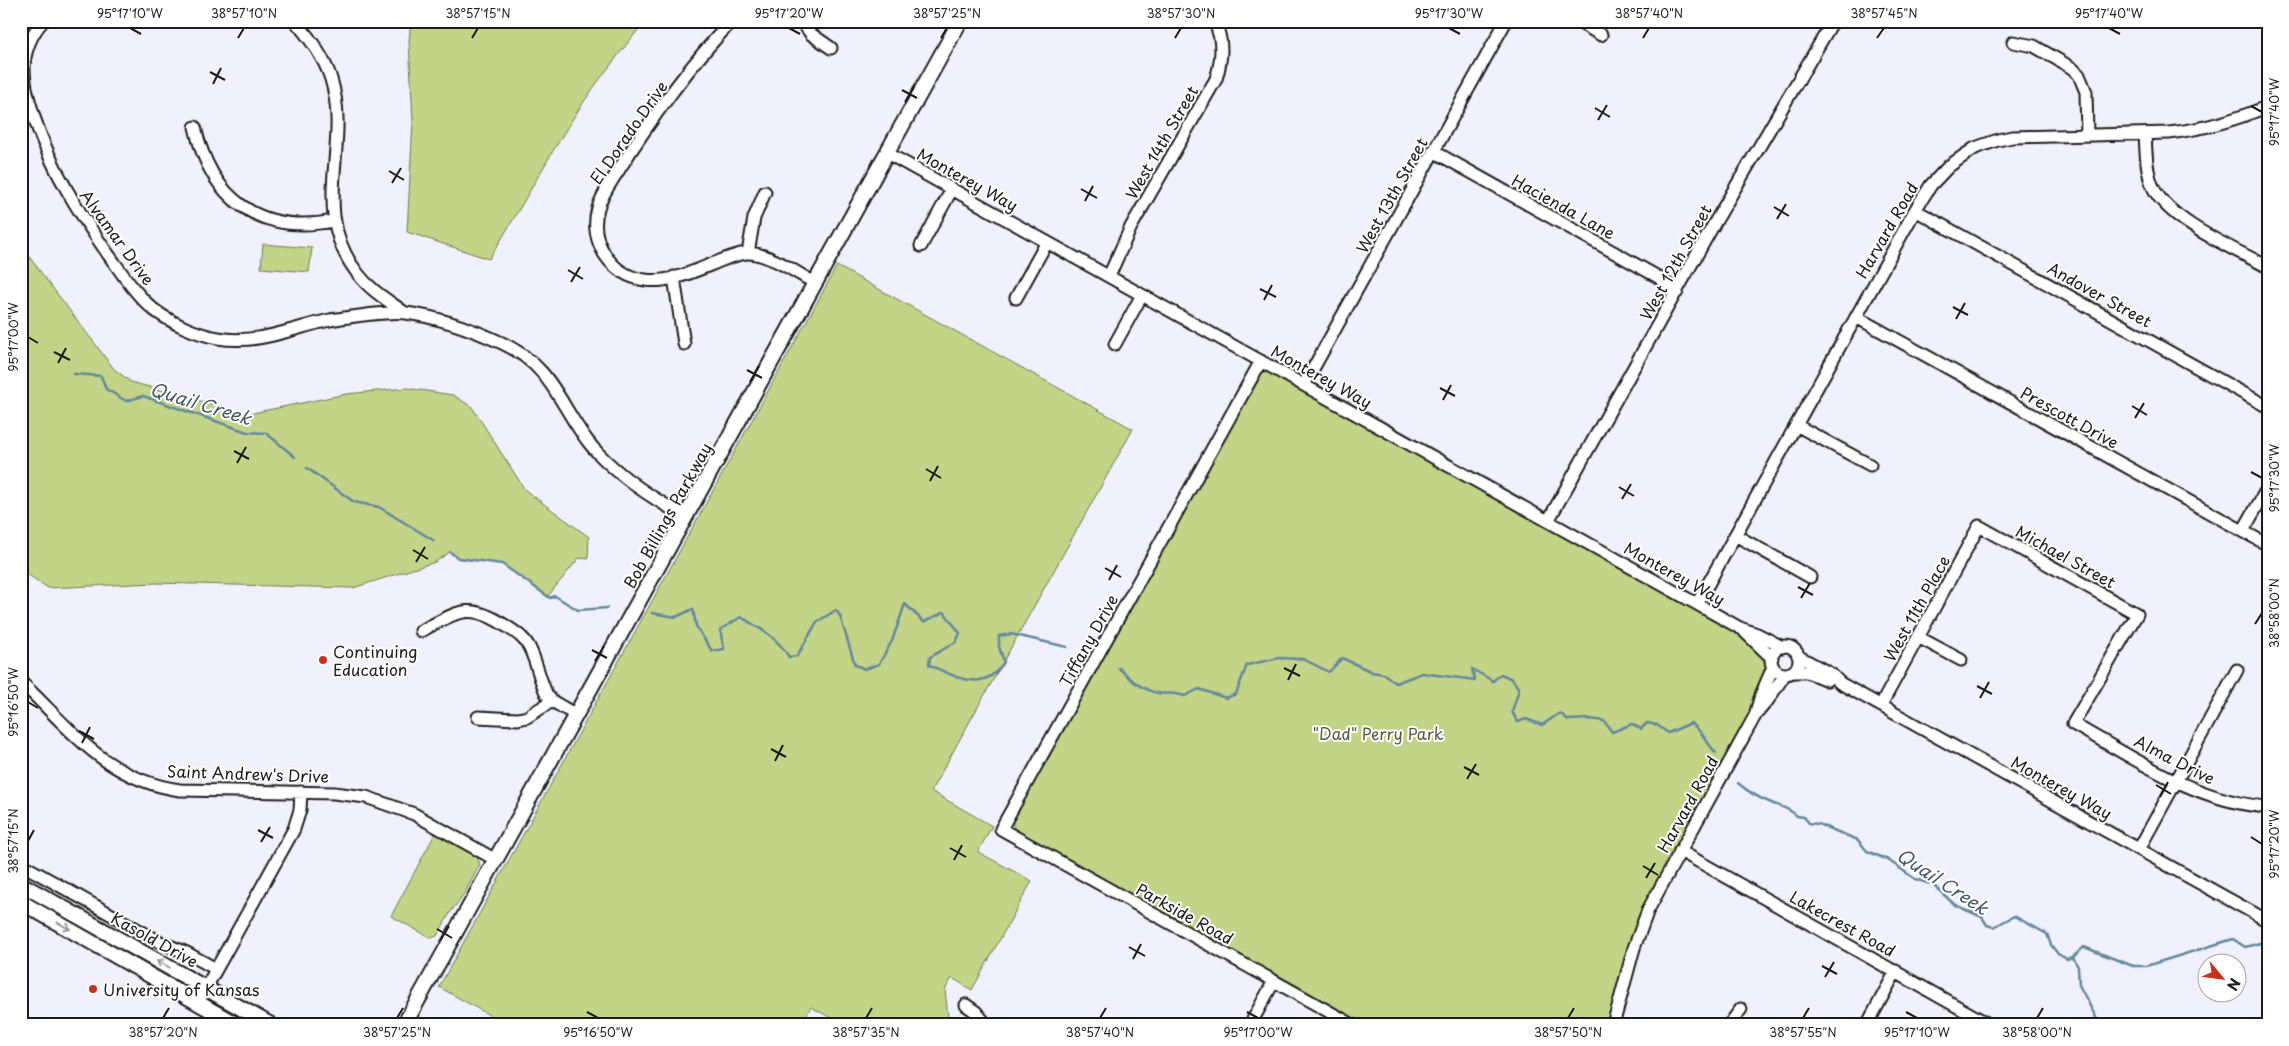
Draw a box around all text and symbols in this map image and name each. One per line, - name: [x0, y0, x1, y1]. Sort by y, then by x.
- text: 95°17'10"W: [97, 4, 164, 22]
- text: 38°57'10"N: [211, 4, 277, 22]
- text: 38°57'15"N: [445, 4, 511, 22]
- text: 95°17'20"W: [755, 4, 824, 22]
- text: 38°57'25"N: [913, 4, 981, 22]
- text: 38°57'30"N: [1147, 4, 1215, 22]
- text: 95°17'30"W: [1415, 4, 1484, 22]
- text: 38°57'40"N: [1615, 4, 1683, 22]
- text: 38°57'45"N: [1850, 4, 1918, 22]
- text: 95°17'40"W: [2075, 4, 2144, 22]
- street label: El Dorado Drive: [583, 75, 673, 189]
- text: 95°17'40"W: [2265, 77, 2283, 146]
- street label: West 14th Street: [1119, 80, 1204, 203]
- street label: West 13th Street: [1349, 132, 1433, 257]
- street label: Monterey Way: [913, 141, 1023, 217]
- street label: Hacienda Lane: [1508, 168, 1620, 244]
- street label: Harvard Road: [1849, 178, 1923, 282]
- street label: Alvamar Drive: [75, 184, 161, 290]
- street label: West 12th Street: [1633, 199, 1717, 324]
- street label: Andover Street: [2044, 255, 2157, 333]
- text: 95°17'00"W: [4, 302, 22, 371]
- street label: Monterey Way: [1267, 338, 1377, 414]
- water label: Quail Creek: [147, 375, 256, 431]
- street label: Prescott Drive: [2017, 380, 2123, 454]
- street label: Bob Billings Parkway: [617, 438, 717, 592]
- text: 95°17'30"W: [2265, 443, 2283, 512]
- street label: Michael Street: [2012, 519, 2121, 594]
- street label: Monterey Way: [1620, 535, 1730, 611]
- street label: West 11th Place: [1877, 550, 1955, 666]
- text: 38°58'00"N: [2265, 578, 2283, 648]
- street label: Tiffany Drive: [1053, 589, 1123, 691]
- place label: Continuing Education: [333, 639, 417, 681]
- marker: Continuing Education: [317, 654, 329, 666]
- text: 95°16'50"W: [4, 667, 22, 737]
- park label: "Dad" Perry Park: [1312, 721, 1444, 745]
- street label: Alma Drive: [2130, 728, 2220, 790]
- street label: Monterey Way: [2007, 749, 2117, 825]
- street label: Harvard Road: [1650, 751, 1724, 857]
- street label: Saint Andrew's Drive: [167, 758, 329, 788]
- text: 38°57'15"N: [4, 808, 22, 874]
- text: 95°17'20"W: [2265, 809, 2283, 878]
- water label: Quail Creek: [1892, 841, 1995, 921]
- street label: Parkside Road: [1132, 876, 1238, 950]
- street label: Lakecrest Road: [1786, 884, 1900, 962]
- street label: Kasold Drive: [107, 905, 203, 973]
- one-way arrow: [56, 922, 70, 932]
- north arrow: [2196, 954, 2246, 1004]
- one-way arrow: [156, 959, 171, 968]
- text: N: [2222, 975, 2246, 994]
- place label: University of Kansas: [103, 977, 259, 1001]
- marker: University of Kansas: [87, 983, 99, 995]
- text: 38°57'20"N: [128, 1023, 198, 1041]
- text: 38°57'25"N: [363, 1023, 431, 1041]
- text: 95°16'50"W: [563, 1023, 633, 1041]
- text: 38°57'35"N: [832, 1023, 900, 1041]
- text: 38°57'40"N: [1066, 1023, 1134, 1041]
- text: 95°17'00"W: [1224, 1023, 1293, 1041]
- text: 38°57'50"N: [1534, 1023, 1602, 1041]
- text: 38°57'55"N: [1769, 1023, 1837, 1041]
- text: 95°17'10"W: [1884, 1023, 1951, 1041]
- text: 38°58'00"N: [2002, 1023, 2072, 1041]

